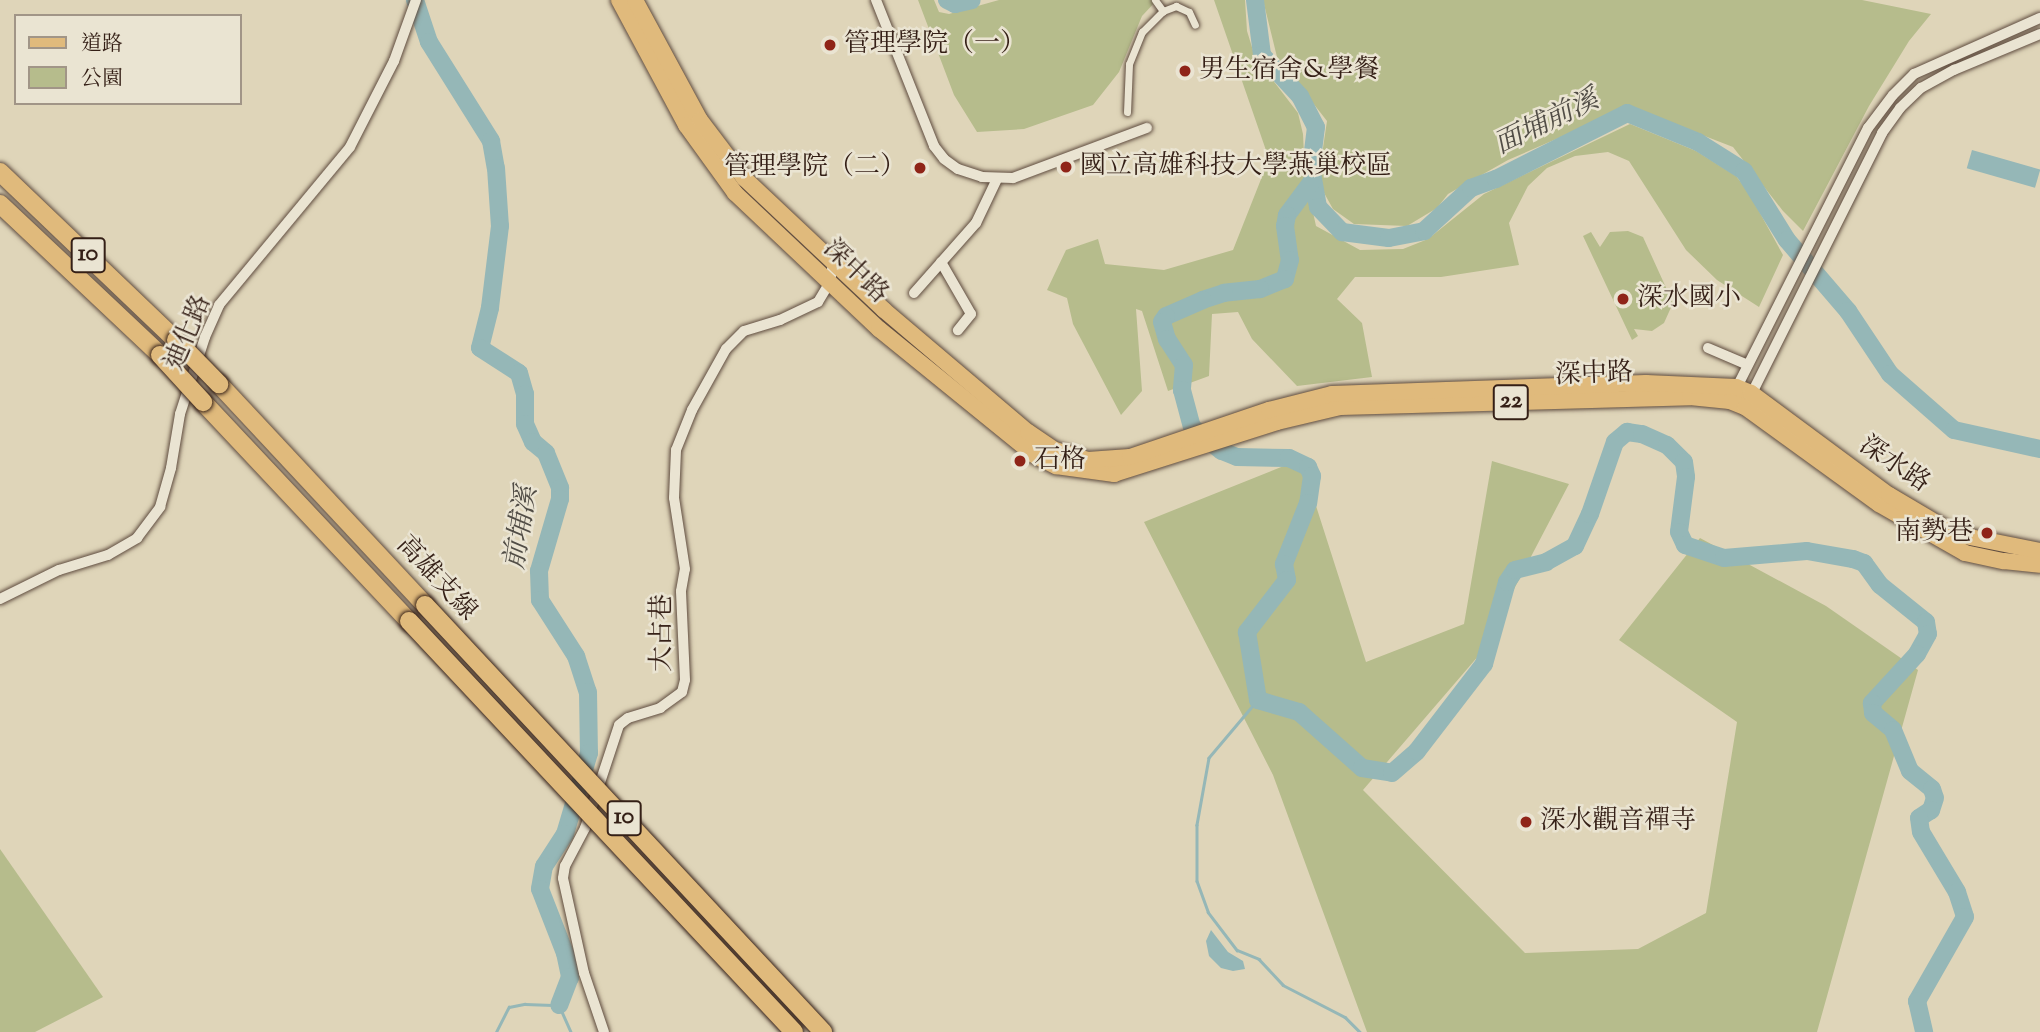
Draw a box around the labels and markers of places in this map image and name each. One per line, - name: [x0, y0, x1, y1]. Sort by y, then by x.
- place label: 管理學院（一）: [844, 29, 1026, 61]
- marker: 管理學院（一）: [822, 37, 838, 53]
- place label: 男生宿舍&學餐: [1199, 55, 1380, 87]
- marker: 男生宿舍&學餐: [1177, 63, 1193, 79]
- place label: 國立高雄科技大學燕巢校區: [1080, 151, 1392, 183]
- place label: 管理學院（二）: [724, 152, 906, 184]
- marker: 國立高雄科技大學燕巢校區: [1058, 159, 1074, 175]
- marker: 管理學院（二）: [912, 160, 928, 176]
- place label: 深水國小: [1637, 283, 1741, 315]
- marker: 深水國小: [1615, 291, 1631, 307]
- place label: 石格: [1034, 445, 1086, 477]
- marker: 石格: [1012, 453, 1028, 469]
- place label: 南勢巷: [1895, 517, 1973, 549]
- marker: 南勢巷: [1979, 525, 1995, 541]
- place label: 深水觀音禪寺: [1540, 806, 1696, 838]
- marker: 深水觀音禪寺: [1518, 814, 1534, 830]

